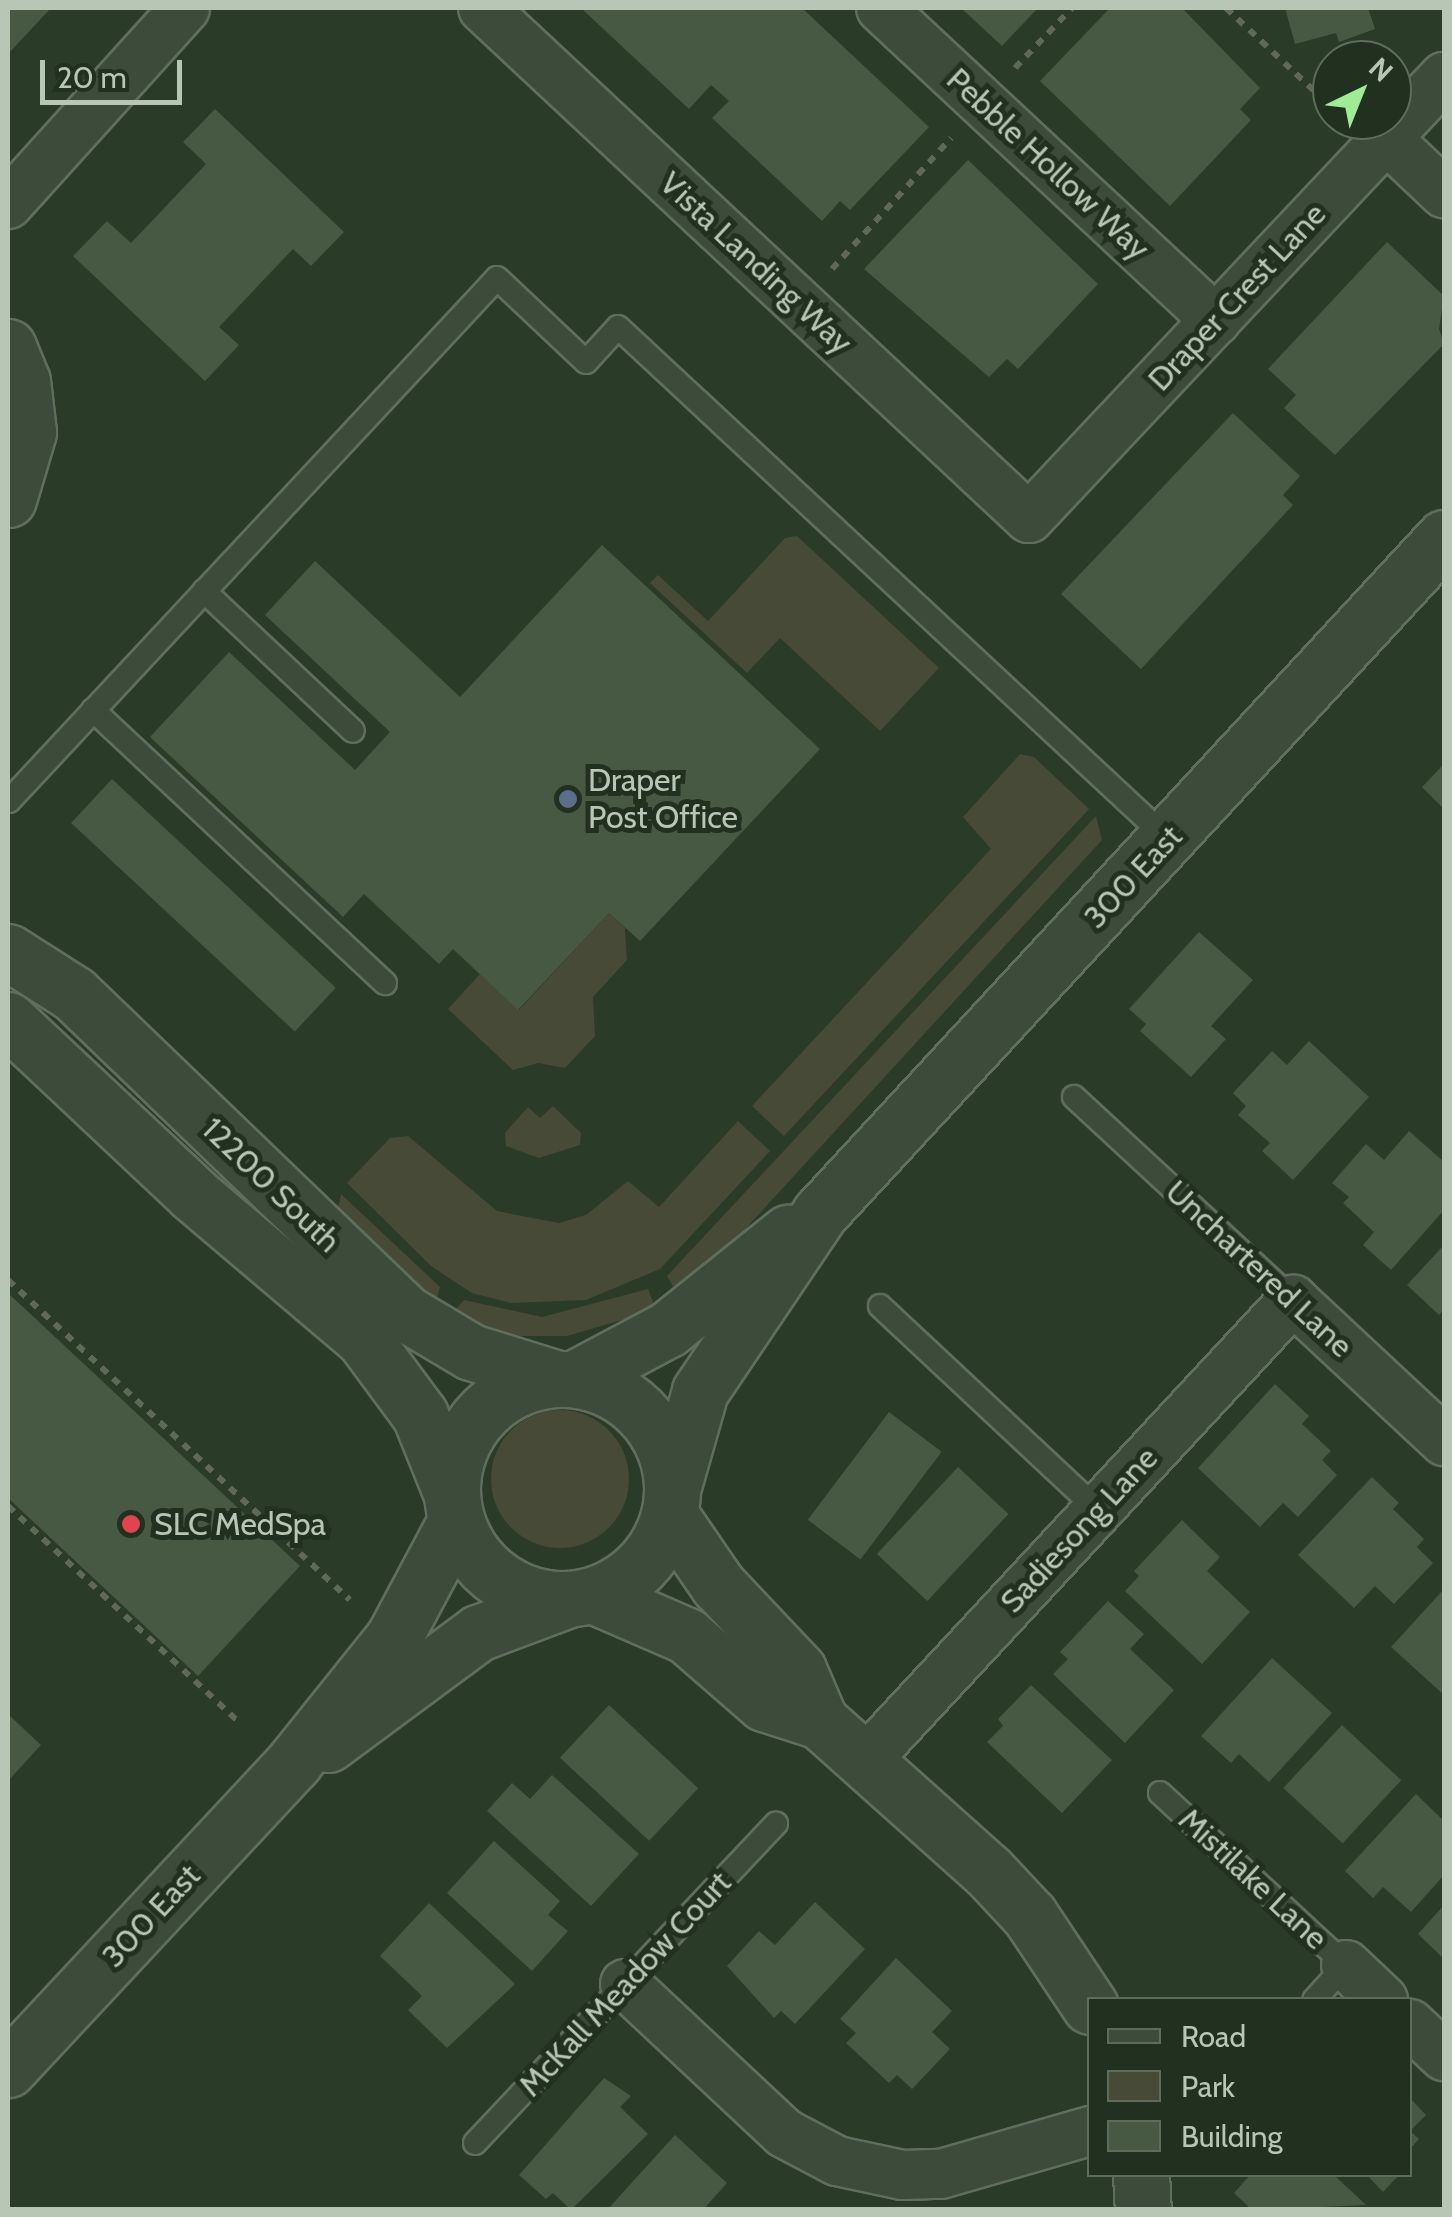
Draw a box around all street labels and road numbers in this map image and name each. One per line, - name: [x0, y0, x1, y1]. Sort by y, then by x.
- street label: Pebble Hollow Way: [939, 60, 1157, 268]
- street label: Vista Landing Way: [652, 164, 860, 362]
- street label: Draper Crest Lane: [1140, 195, 1334, 399]
- street label: 300 East: [1076, 818, 1190, 936]
- street label: 12200 South: [194, 1110, 348, 1260]
- street label: Unchartered Lane: [1158, 1173, 1360, 1365]
- street label: Sadiesong Lane: [992, 1439, 1166, 1621]
- street label: Mistilake Lane: [1171, 1800, 1335, 1958]
- street label: 300 East: [94, 1857, 208, 1975]
- street label: McKall Meadow Court: [511, 1864, 739, 2104]

